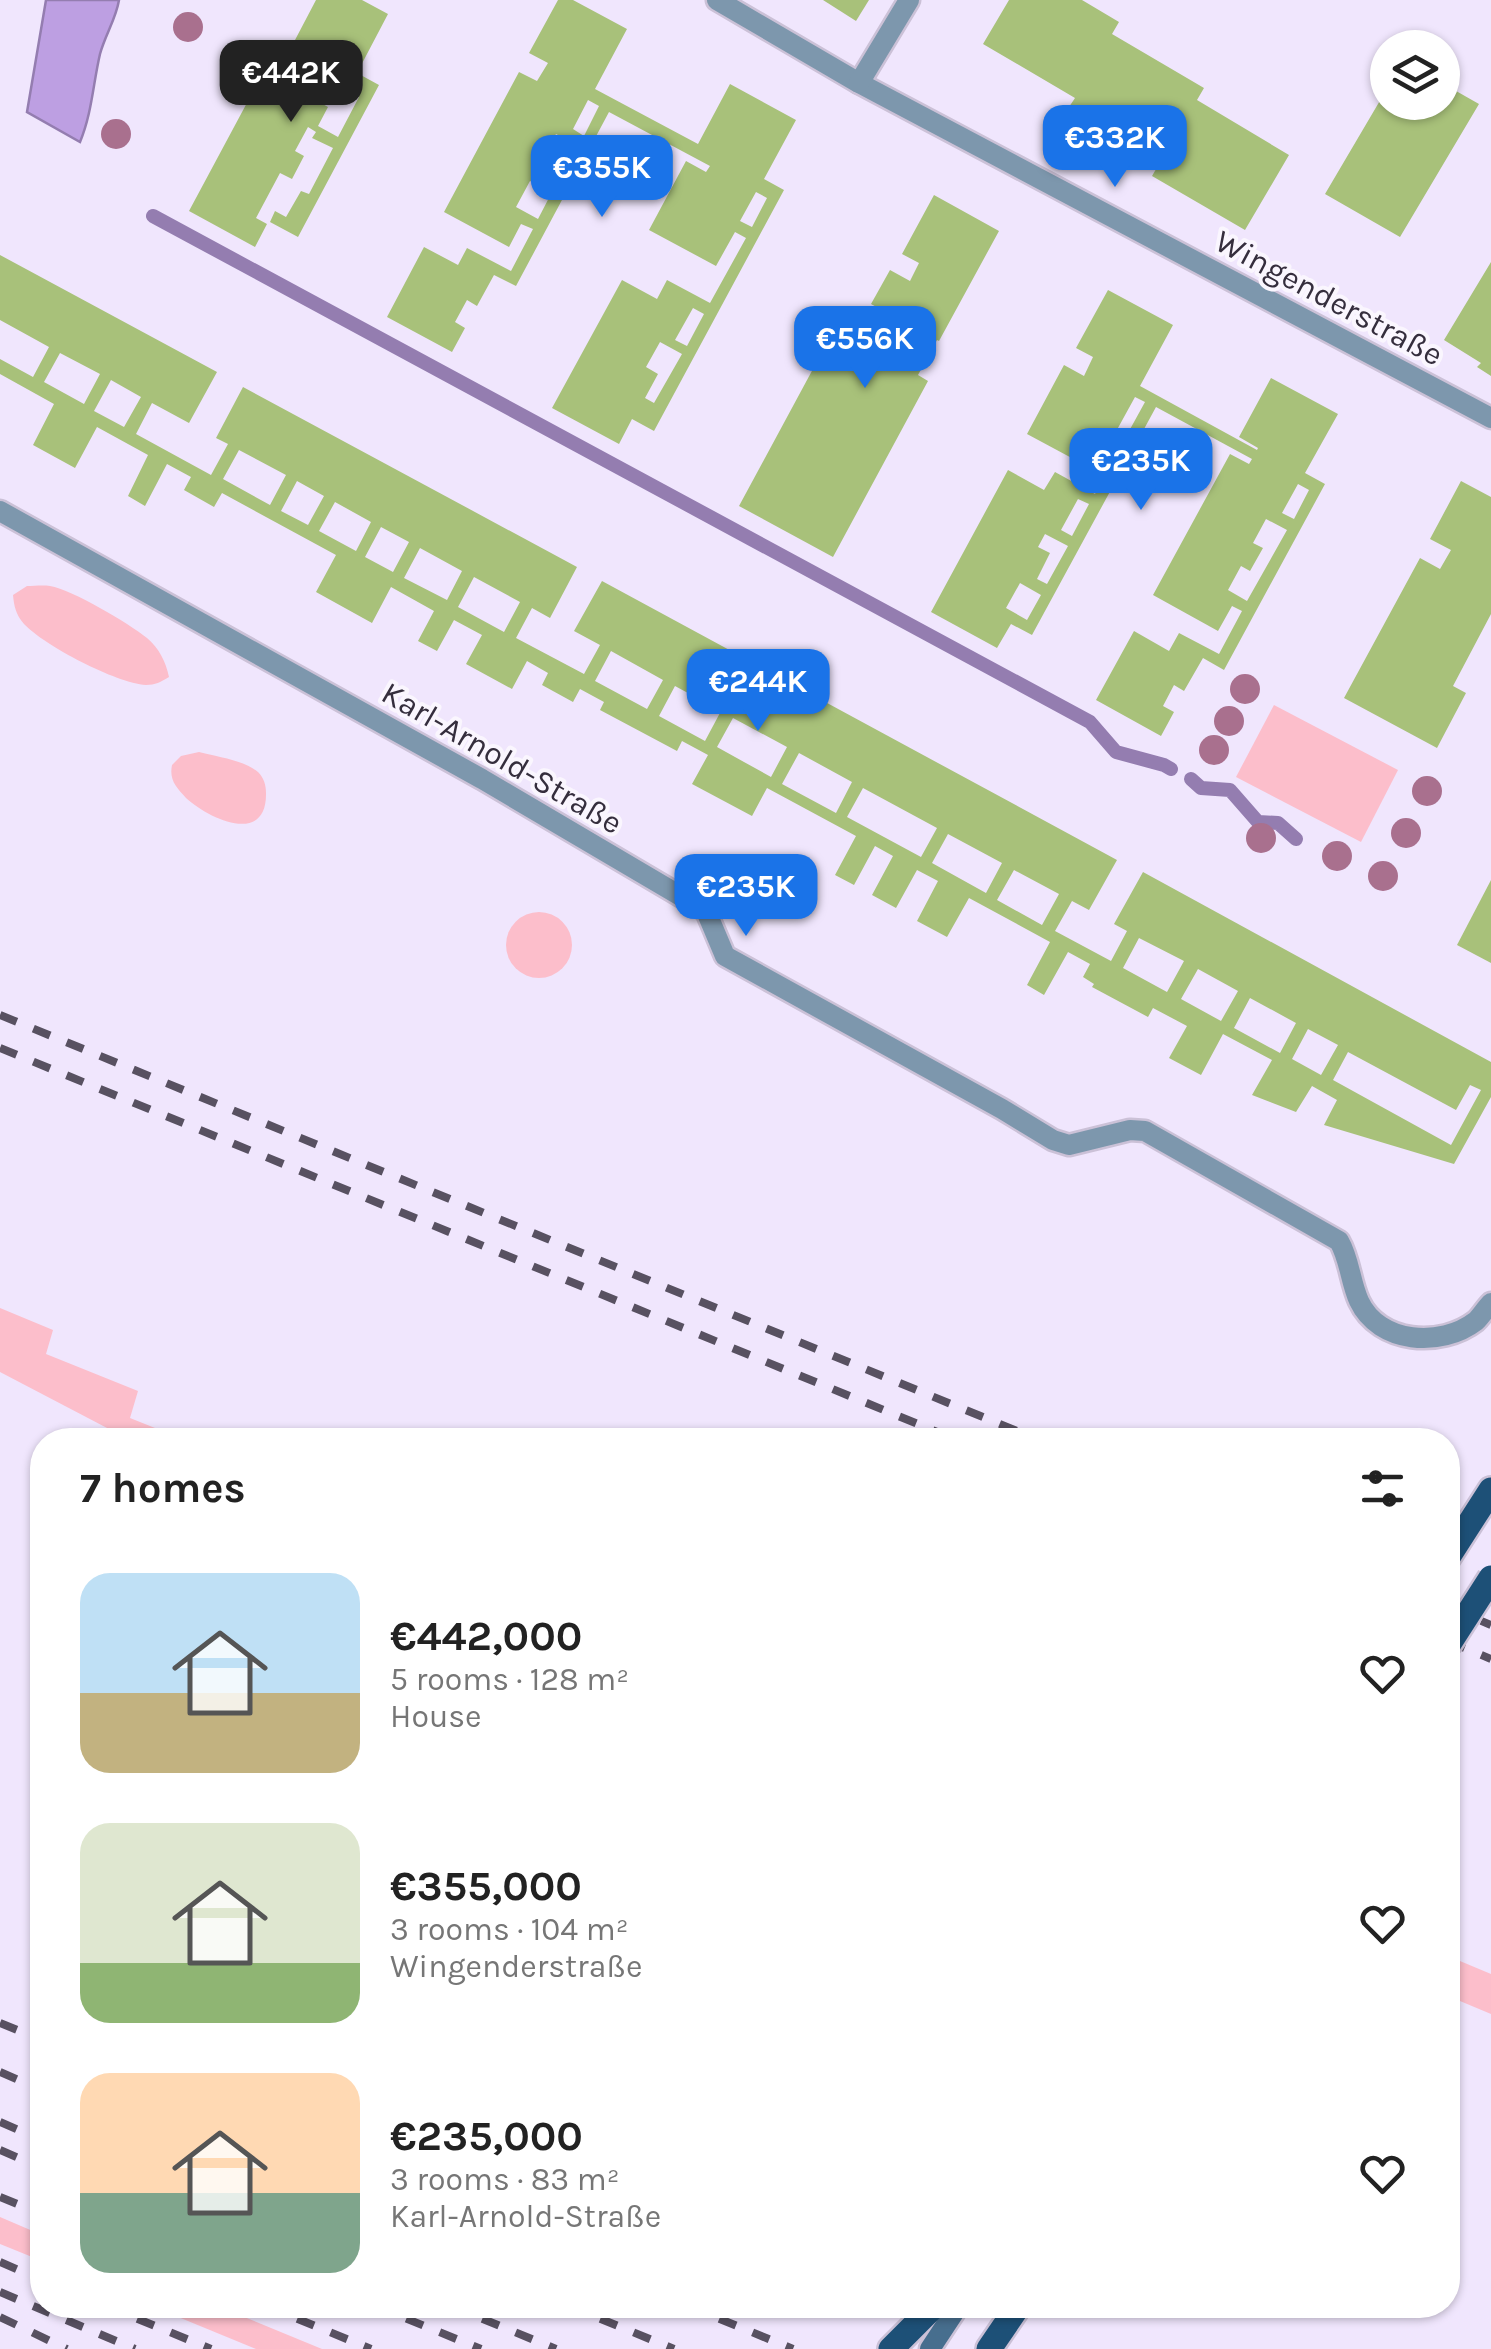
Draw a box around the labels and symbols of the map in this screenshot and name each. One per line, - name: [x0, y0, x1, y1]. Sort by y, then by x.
- pin: €442K: [221, 40, 361, 125]
- pin: €332K: [1045, 105, 1185, 190]
- pin: €355K: [532, 135, 672, 220]
- street label: Wingenderstraße: [1209, 222, 1449, 374]
- pin: €556K: [795, 306, 935, 391]
- pin: €235K: [1071, 428, 1211, 513]
- pin: €244K: [688, 649, 828, 734]
- street label: Karl-Arnold-Straße: [375, 674, 629, 842]
- pin: €235K: [676, 854, 816, 939]

